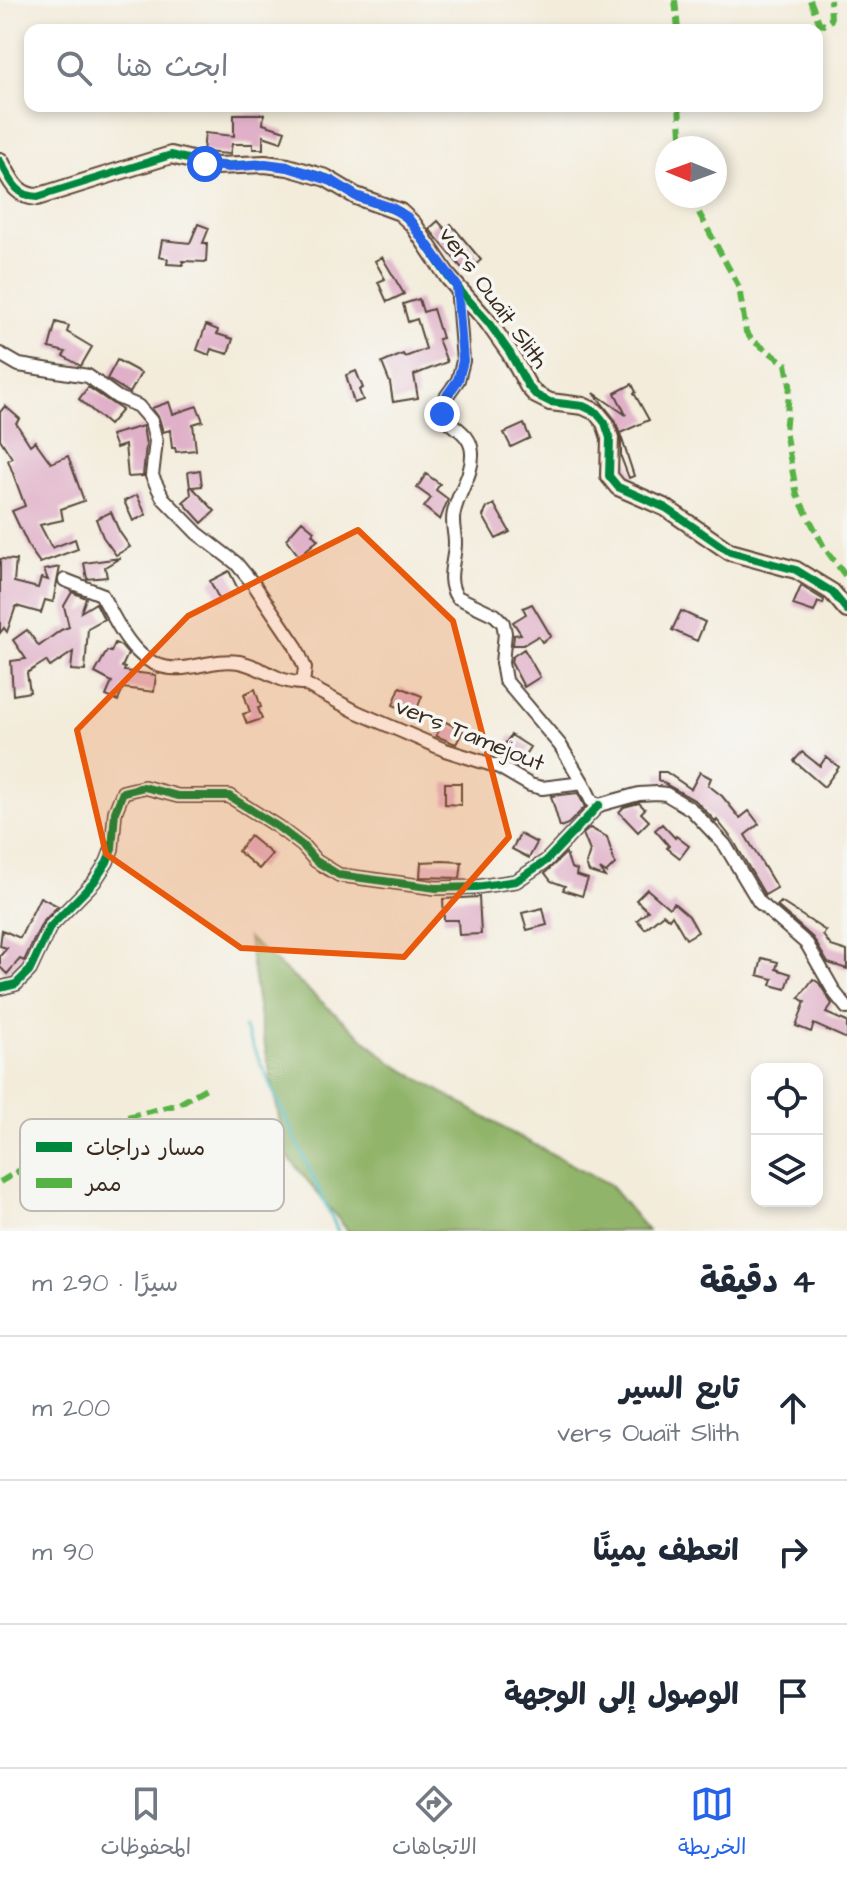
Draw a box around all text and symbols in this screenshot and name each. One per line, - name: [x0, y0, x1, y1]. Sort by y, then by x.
- search box: [24, 24, 823, 112]
- icon: search: [52, 46, 96, 90]
- text: ابحث هنا: [116, 46, 228, 88]
- north arrow: [655, 136, 727, 208]
- route start: [187, 146, 223, 182]
- street label: vers Ouaït Slith: [430, 220, 556, 376]
- route end: [424, 396, 460, 432]
- street label: vers Tamejout: [390, 689, 550, 781]
- map controls: [751, 1063, 823, 1207]
- button: locate: [751, 1063, 823, 1135]
- legend: [20, 1119, 284, 1211]
- text: مسار دراجات: [86, 1133, 205, 1164]
- button: layers: [751, 1135, 823, 1207]
- text: ممر: [84, 1169, 122, 1200]
- text: 4 دقيقة: [700, 1258, 815, 1306]
- text: سيرًا · 290 m: [32, 1265, 178, 1301]
- text: تابع السير: [620, 1368, 739, 1410]
- icon: ahead: [771, 1386, 815, 1430]
- text: 200 m: [32, 1390, 110, 1426]
- text: vers Ouaït Slith: [557, 1415, 739, 1451]
- text: انعطف يمينًا: [593, 1530, 739, 1572]
- icon: right: [771, 1530, 815, 1574]
- text: 90 m: [32, 1534, 94, 1570]
- text: الوصول إلى الوجهة: [504, 1674, 739, 1716]
- icon: arrive: [771, 1674, 815, 1718]
- tab: المحفوظات: [100, 1782, 191, 1866]
- tab: الاتجاهات: [392, 1782, 477, 1866]
- tab: الخريطة: [678, 1782, 747, 1866]

